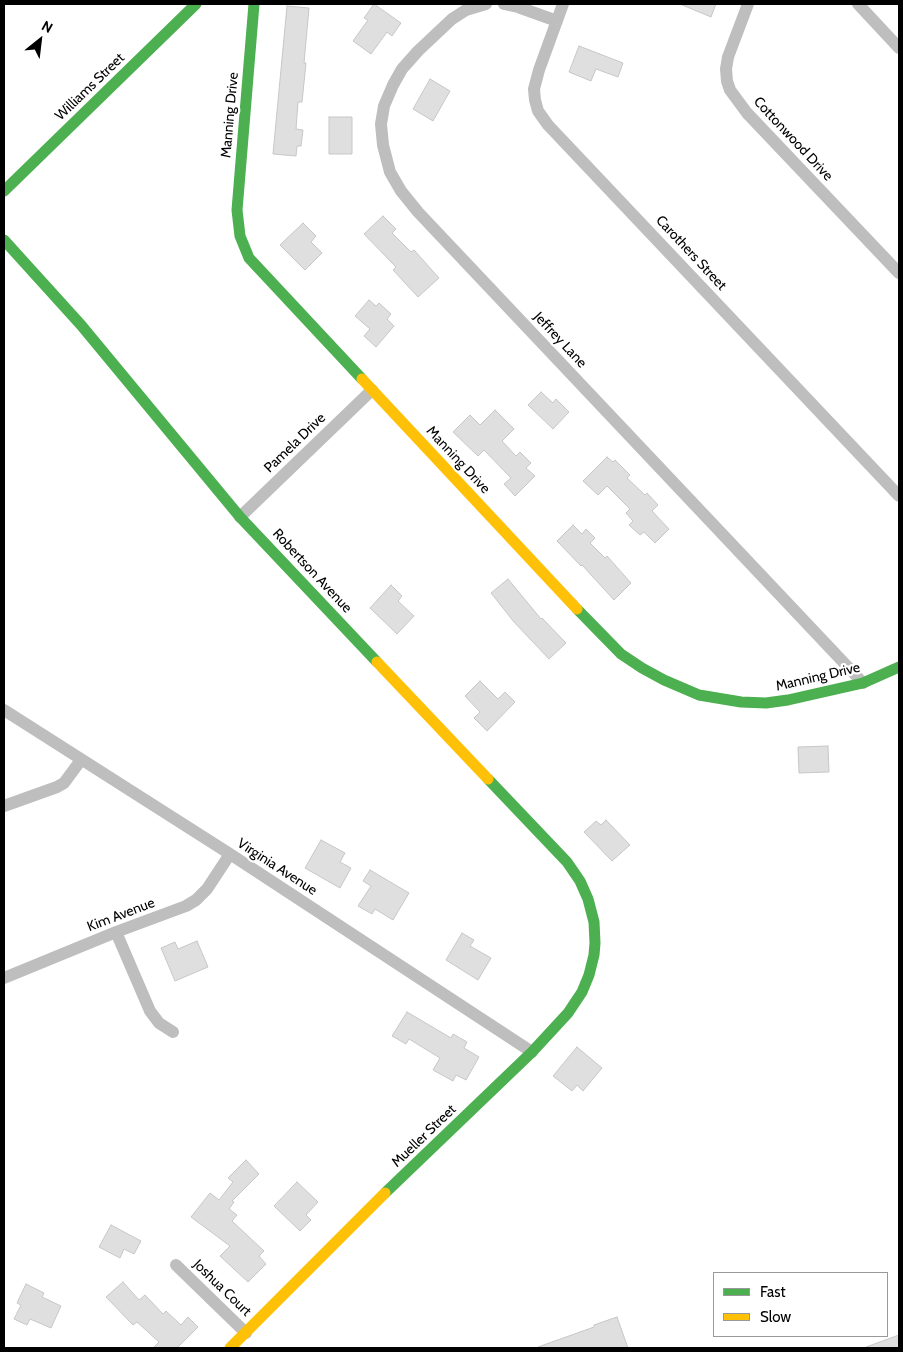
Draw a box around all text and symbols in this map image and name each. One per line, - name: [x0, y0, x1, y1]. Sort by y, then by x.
- north arrow: [15, 15, 65, 65]
- text: N: [39, 17, 56, 37]
- street label: Williams Street: [52, 50, 128, 124]
- street label: Manning Drive: [218, 71, 242, 159]
- street label: Cottonwood Drive: [750, 94, 836, 184]
- street label: Carothers Street: [652, 212, 730, 294]
- street label: Jeffrey Lane: [530, 309, 590, 371]
- street label: Pamela Drive: [261, 410, 329, 476]
- street label: Manning Drive: [423, 423, 493, 497]
- street label: Robertson Avenue: [269, 525, 355, 617]
- street label: Manning Drive: [774, 659, 862, 695]
- street label: Virginia Avenue: [234, 835, 320, 899]
- street label: Kim Avenue: [85, 894, 157, 936]
- street label: Mueller Street: [388, 1101, 460, 1171]
- street label: Joshua Court: [189, 1256, 255, 1320]
- legend: [713, 1272, 888, 1337]
- text: Fast: [760, 1283, 785, 1301]
- text: Slow: [760, 1308, 791, 1326]

